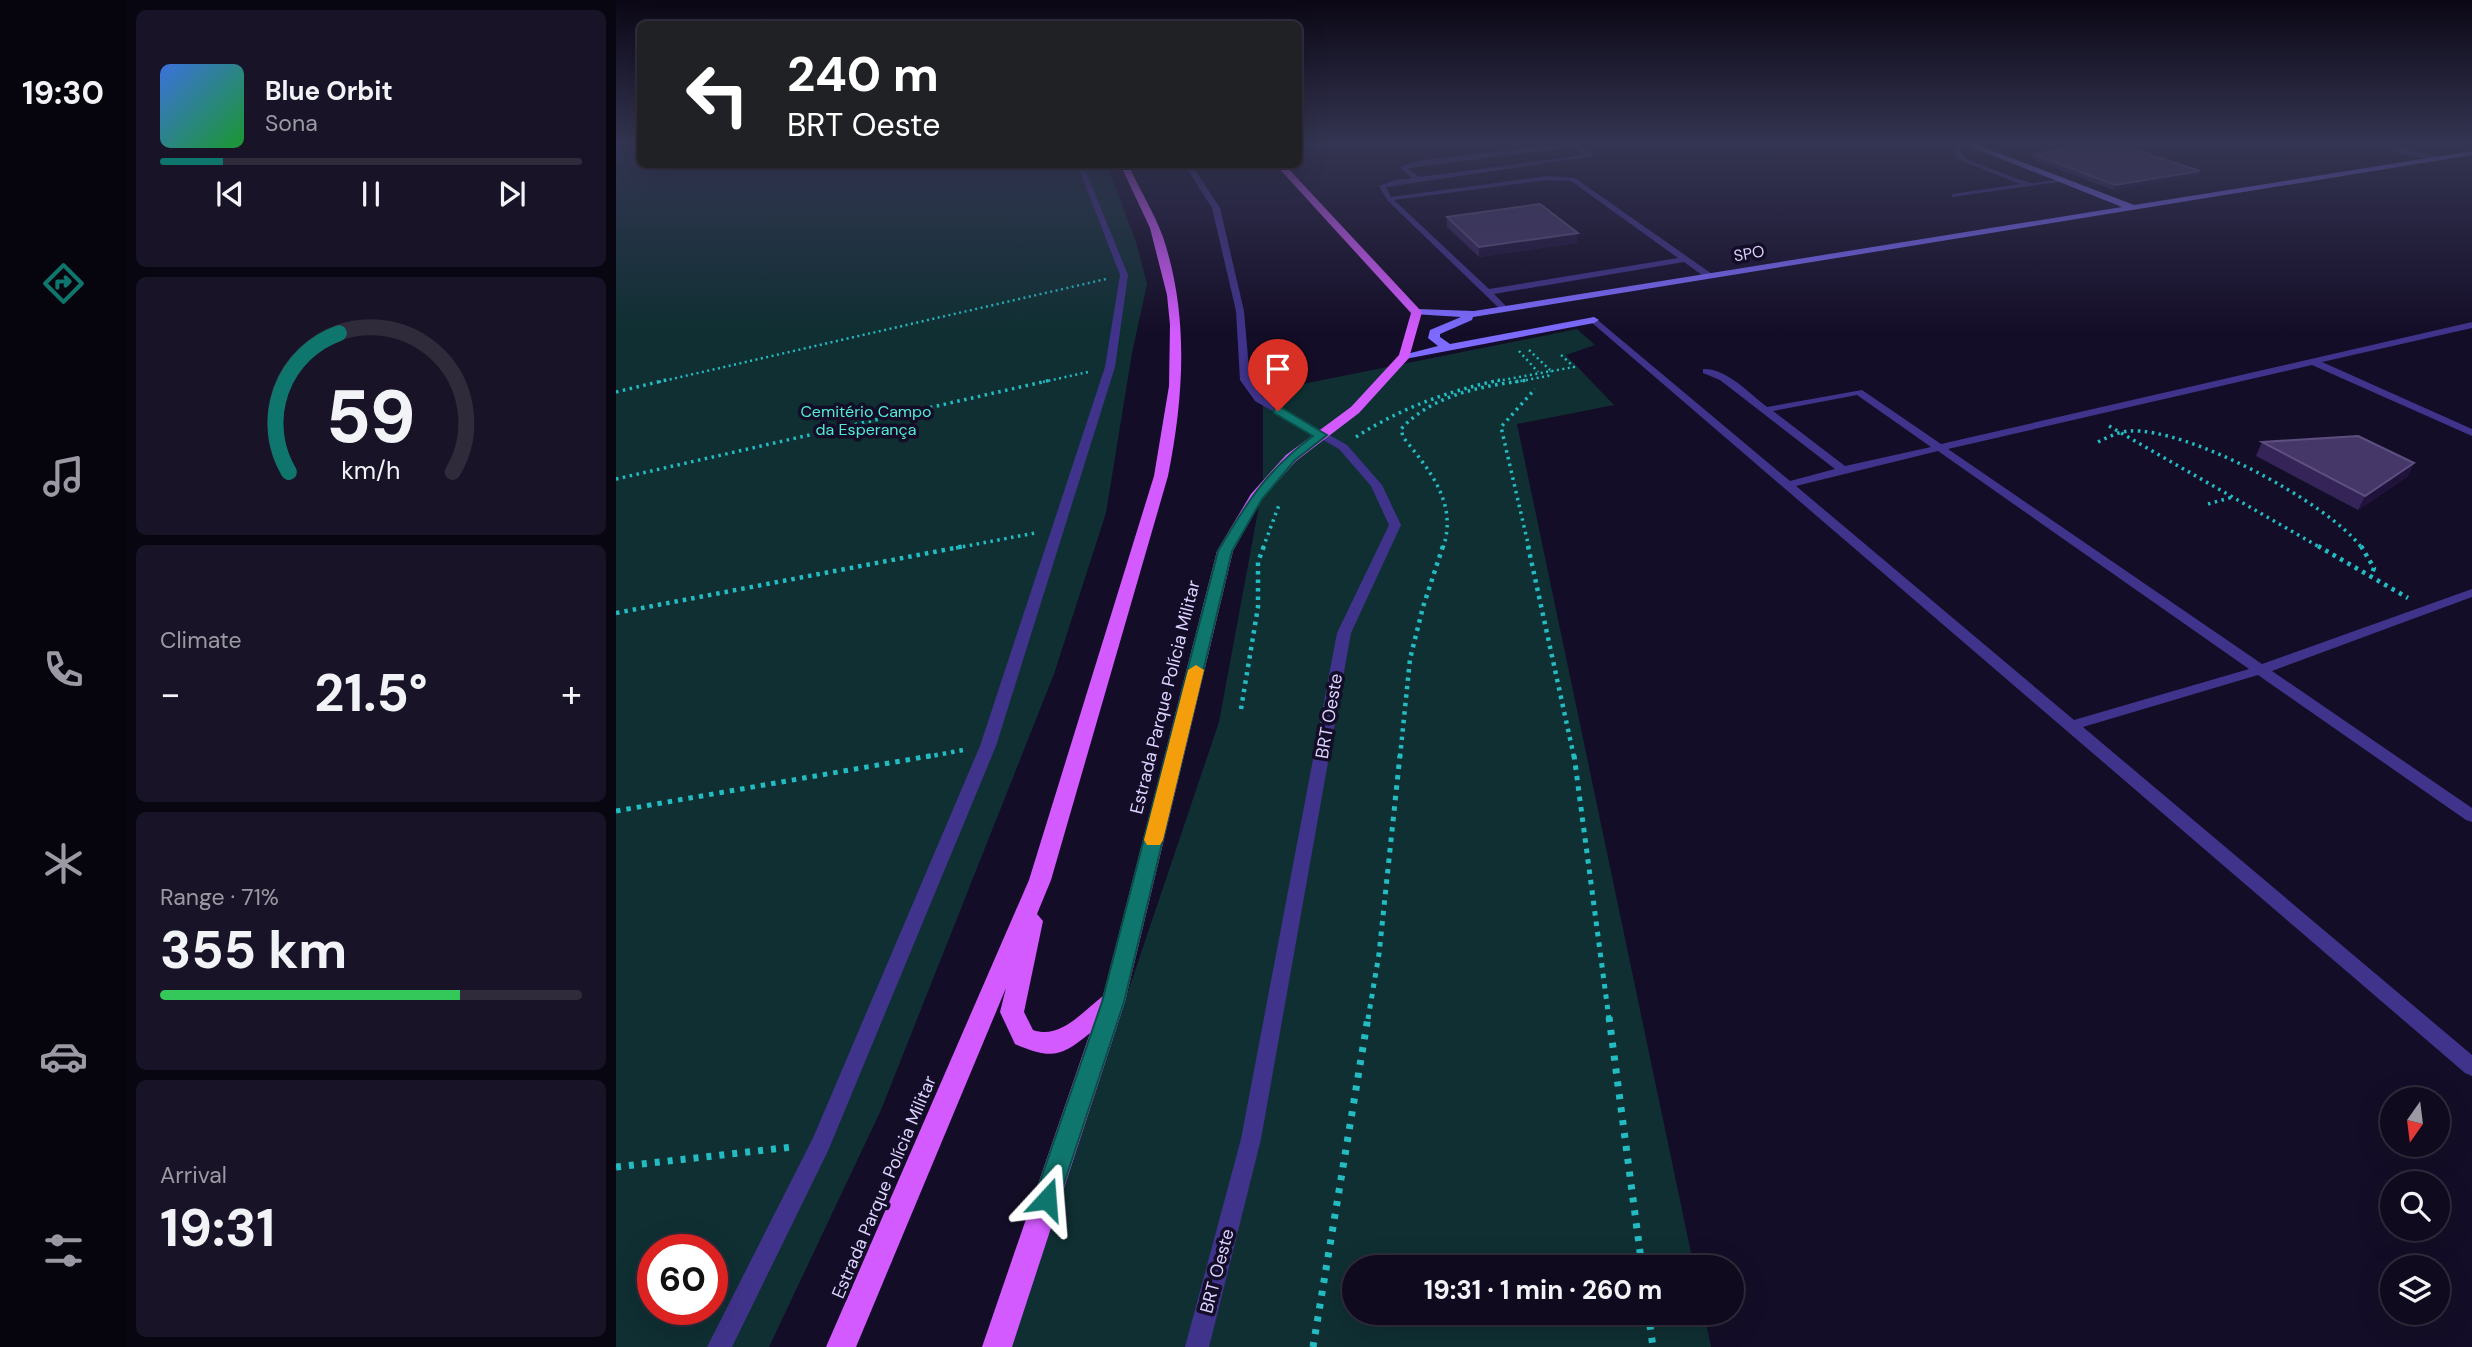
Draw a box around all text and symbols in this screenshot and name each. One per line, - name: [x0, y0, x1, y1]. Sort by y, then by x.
- text: 240 m: [787, 42, 939, 106]
- icon: left: [672, 49, 763, 140]
- text: 19:30: [22, 72, 104, 114]
- text: Blue Orbit: [265, 74, 393, 108]
- text: BRT Oeste: [787, 104, 940, 146]
- text: Sona: [265, 108, 318, 138]
- icon: previous: [211, 175, 249, 213]
- icon: pause: [352, 175, 390, 213]
- icon: next: [493, 175, 531, 213]
- street label: SPO: [1732, 240, 1766, 267]
- icon: directions: [39, 259, 88, 308]
- pin: [1248, 339, 1308, 411]
- icon: arrive: [1259, 350, 1297, 388]
- text: 59: [326, 371, 416, 466]
- park label: Cemitério Campo da Esperança: [800, 401, 932, 440]
- icon: music: [39, 452, 88, 501]
- text: km/h: [341, 454, 401, 487]
- street label: Estrada Parque Polícia Militar: [1124, 577, 1206, 816]
- text: Climate: [160, 625, 242, 655]
- icon: phone: [39, 645, 88, 694]
- text: 21.5°: [314, 659, 428, 727]
- text: −: [160, 669, 181, 719]
- text: +: [561, 669, 582, 719]
- street label: BRT Oeste: [1310, 671, 1348, 761]
- icon: climate: [39, 839, 88, 888]
- text: Range · 71%: [160, 882, 279, 912]
- text: 355 km: [160, 916, 347, 984]
- icon: car: [39, 1032, 88, 1081]
- street label: Estrada Parque Polícia Militar: [826, 1072, 942, 1302]
- north arrow: [2380, 1087, 2450, 1157]
- map controls: [2380, 1087, 2450, 1325]
- text: Arrival: [160, 1160, 227, 1190]
- position arrow: [1010, 1162, 1084, 1236]
- button: search: [2380, 1171, 2450, 1241]
- text: 19:31: [160, 1194, 275, 1262]
- icon: filters: [39, 1226, 88, 1275]
- street label: BRT Oeste: [1194, 1226, 1240, 1316]
- speed limit sign: 60: [637, 1234, 728, 1325]
- button: layers: [2380, 1255, 2450, 1325]
- text: 19:31 · 1 min · 260 m: [1424, 1273, 1662, 1307]

